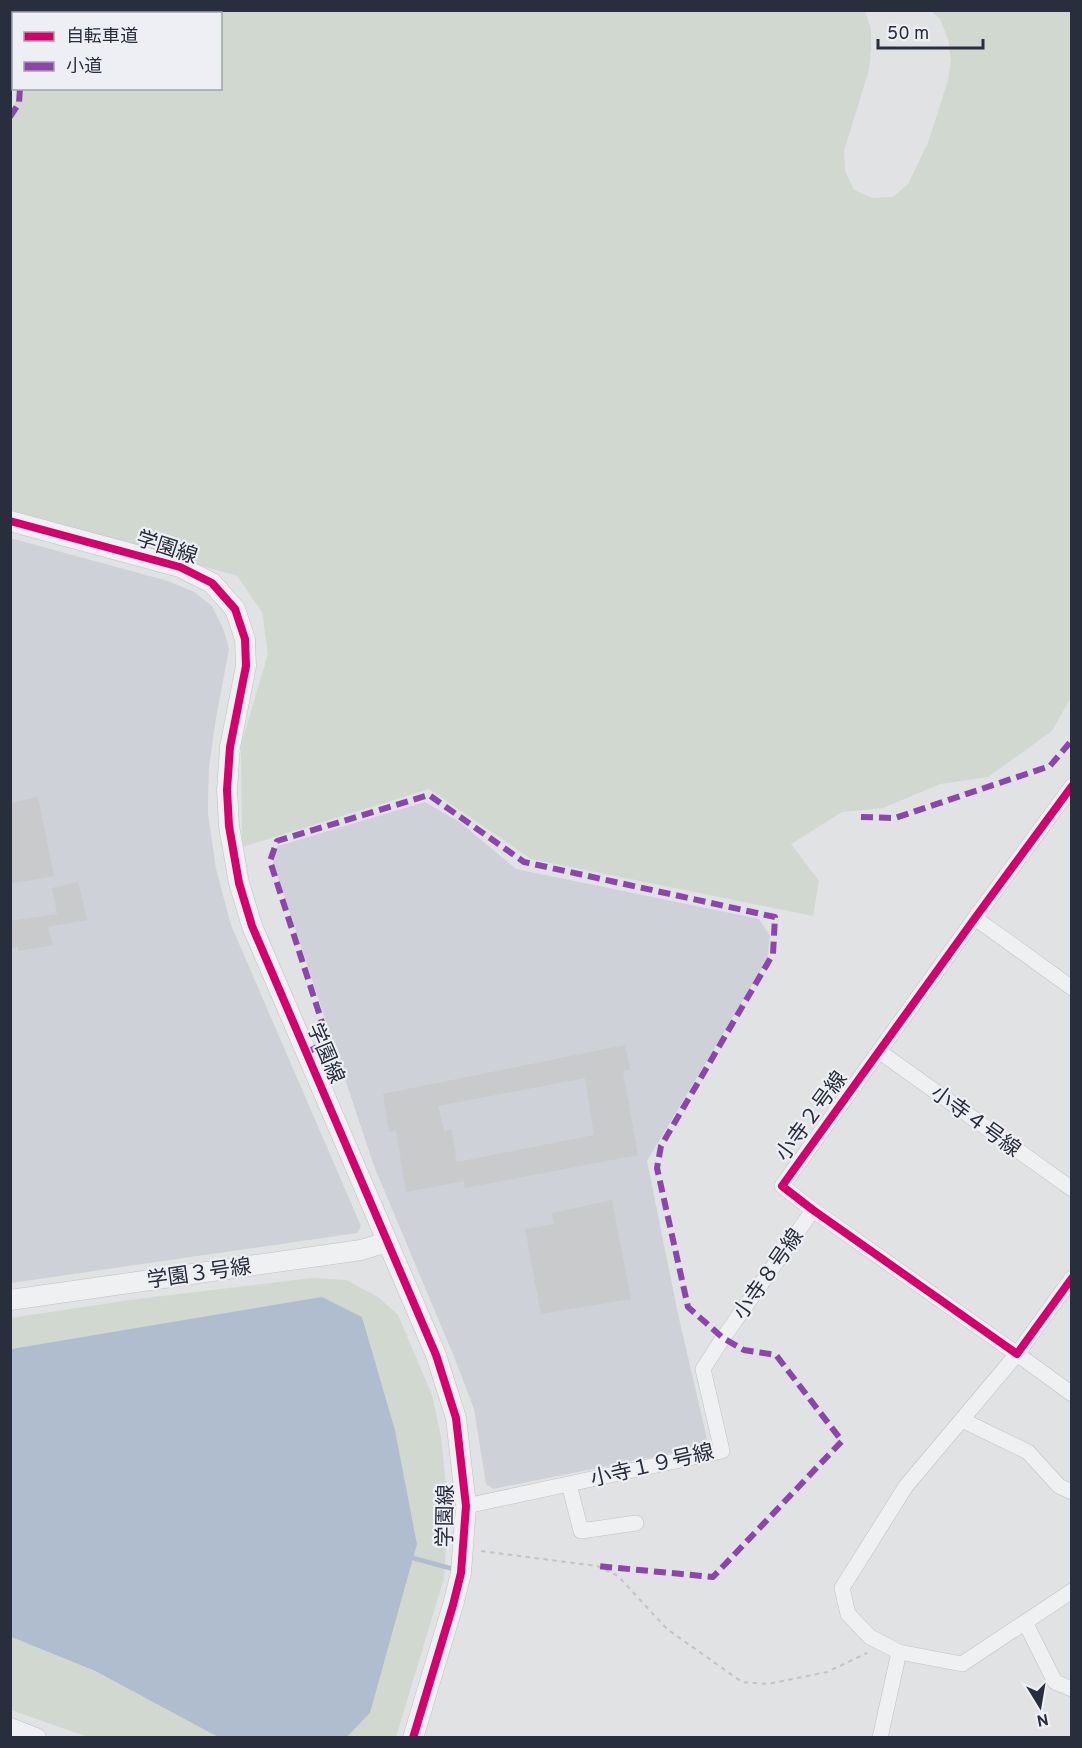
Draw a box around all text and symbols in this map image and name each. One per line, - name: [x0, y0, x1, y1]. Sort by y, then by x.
- legend: [12, 12, 222, 90]
- scale bar: [878, 12, 983, 50]
- text: 50 m: [887, 23, 929, 46]
- text: 自転車道: [66, 26, 138, 49]
- text: 小道: [66, 56, 102, 79]
- street label: 学園線: [132, 526, 201, 571]
- street label: 学園線: [300, 1019, 349, 1088]
- street label: 小寺２号線: [770, 1066, 854, 1167]
- street label: 小寺４号線: [925, 1080, 1026, 1164]
- street label: 小寺８号線: [728, 1224, 810, 1326]
- street label: 学園３号線: [145, 1254, 253, 1295]
- street label: 小寺１９号線: [588, 1439, 717, 1494]
- street label: 学園線: [432, 1484, 461, 1548]
- north arrow: [1010, 1676, 1070, 1736]
- text: N: [1035, 1708, 1050, 1730]

